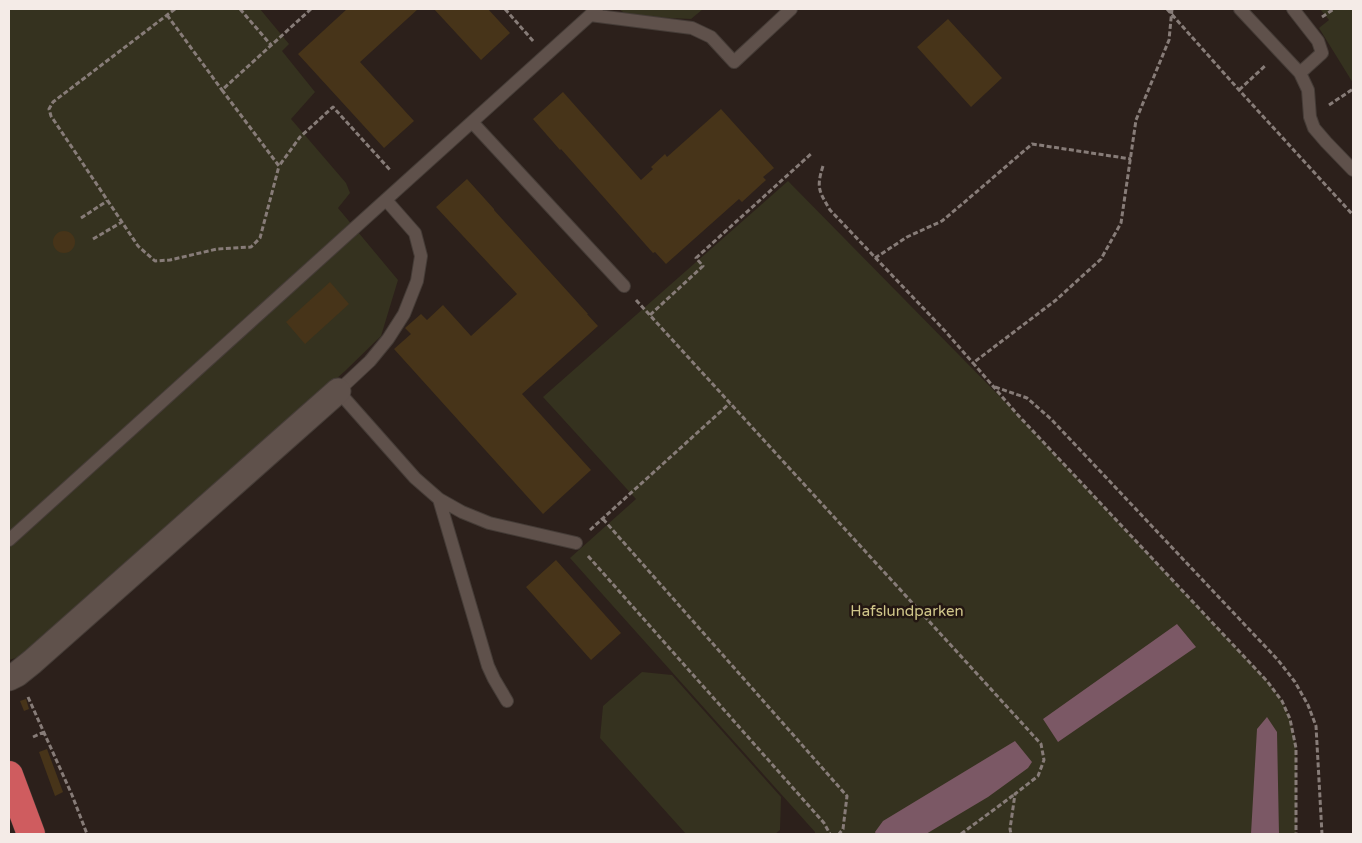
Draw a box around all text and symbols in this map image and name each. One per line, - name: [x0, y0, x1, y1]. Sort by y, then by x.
- park label: Hafslundparken: [850, 602, 964, 620]

